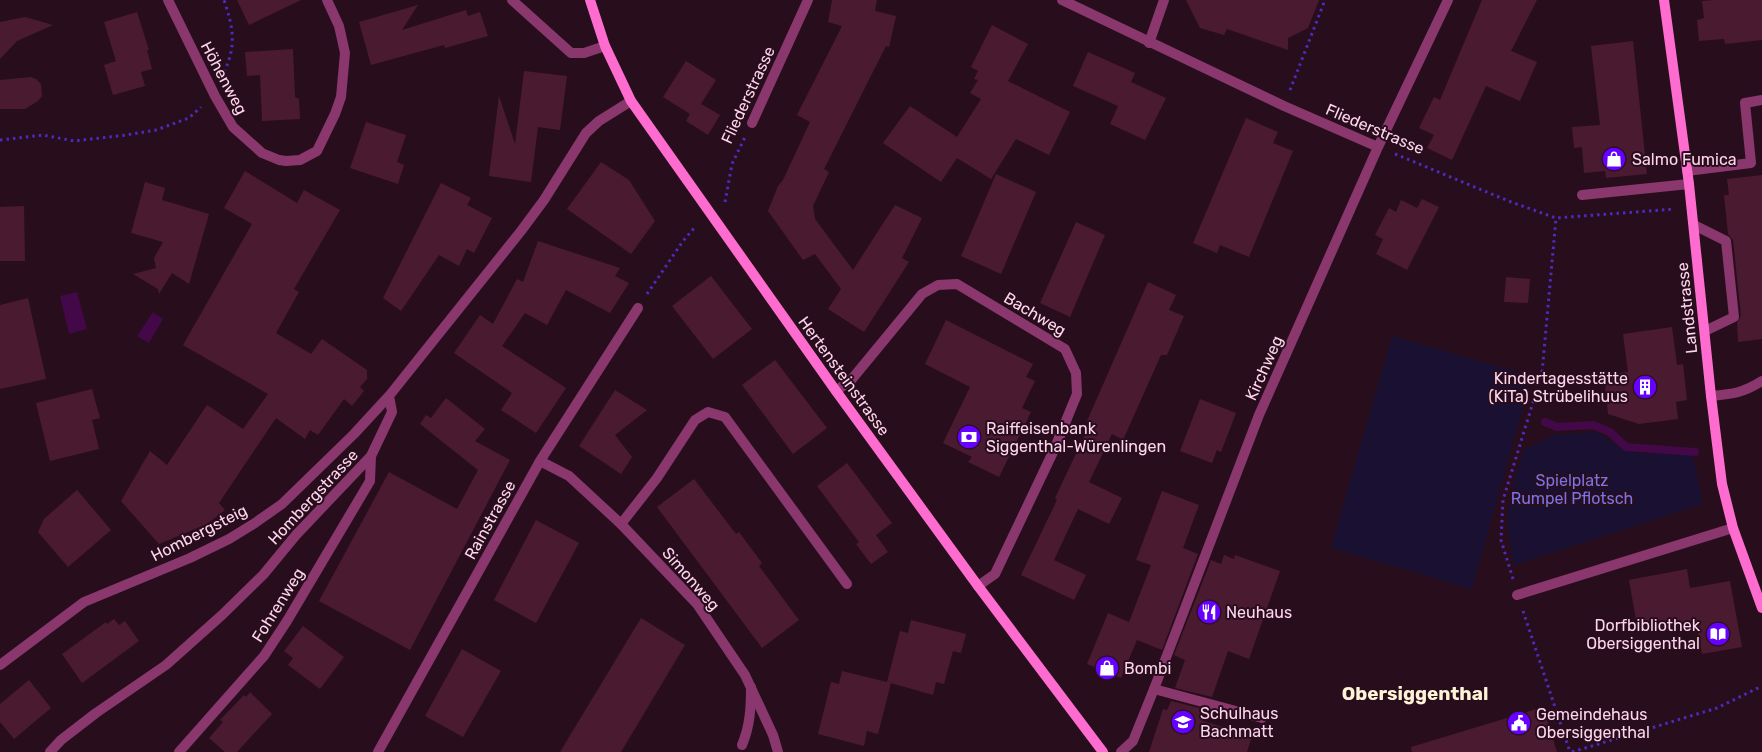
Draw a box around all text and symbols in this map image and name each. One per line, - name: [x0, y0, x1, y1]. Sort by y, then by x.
- street label: Höhenweg: [197, 38, 251, 118]
- street label: Fliederstrasse: [717, 43, 779, 147]
- street label: Fliederstrasse: [1323, 100, 1427, 158]
- shop icon: Salmo Fumica: [1601, 146, 1627, 172]
- place label: Salmo Fumica: [1632, 150, 1737, 169]
- street label: Landstrasse: [1673, 261, 1701, 355]
- street label: Bachweg: [1000, 288, 1070, 340]
- street label: Hertensteinstrasse: [794, 313, 894, 439]
- street label: Kirchweg: [1241, 333, 1287, 403]
- place label: Kindertagesstätte (KiTa) Strübelihuus: [1488, 369, 1628, 406]
- building icon: Kindertagesstätte (KiTa) Strübelihuus: [1632, 374, 1658, 400]
- place label: Raiffeisenbank Siggenthal-Würenlingen: [986, 419, 1166, 456]
- bank icon: Raiffeisenbank Siggenthal-Würenlingen: [956, 424, 982, 450]
- street label: Hombergstrasse: [264, 445, 362, 549]
- park label: Spielplatz Rumpel Pflotsch: [1511, 471, 1633, 508]
- street label: Rainstrasse: [461, 477, 519, 563]
- street label: Hombergsteig: [148, 501, 250, 565]
- street label: Simonweg: [658, 543, 724, 615]
- street label: Fohrenweg: [248, 564, 308, 646]
- restaurant icon: Neuhaus: [1196, 599, 1222, 625]
- place label: Neuhaus: [1226, 603, 1292, 622]
- place label: Dorfbibliothek Obersiggenthal: [1586, 616, 1701, 653]
- library icon: Dorfbibliothek Obersiggenthal: [1705, 621, 1731, 647]
- shop icon: Bombi: [1094, 655, 1120, 681]
- place label: Bombi: [1124, 659, 1172, 678]
- district label: Obersiggenthal: [1342, 682, 1488, 705]
- place label: Schulhaus Bachmatt: [1200, 704, 1278, 741]
- place label: Gemeindehaus Obersiggenthal: [1536, 705, 1650, 742]
- school or university icon: Schulhaus Bachmatt: [1170, 709, 1196, 735]
- public building icon: Gemeindehaus Obersiggenthal: [1506, 710, 1532, 736]

